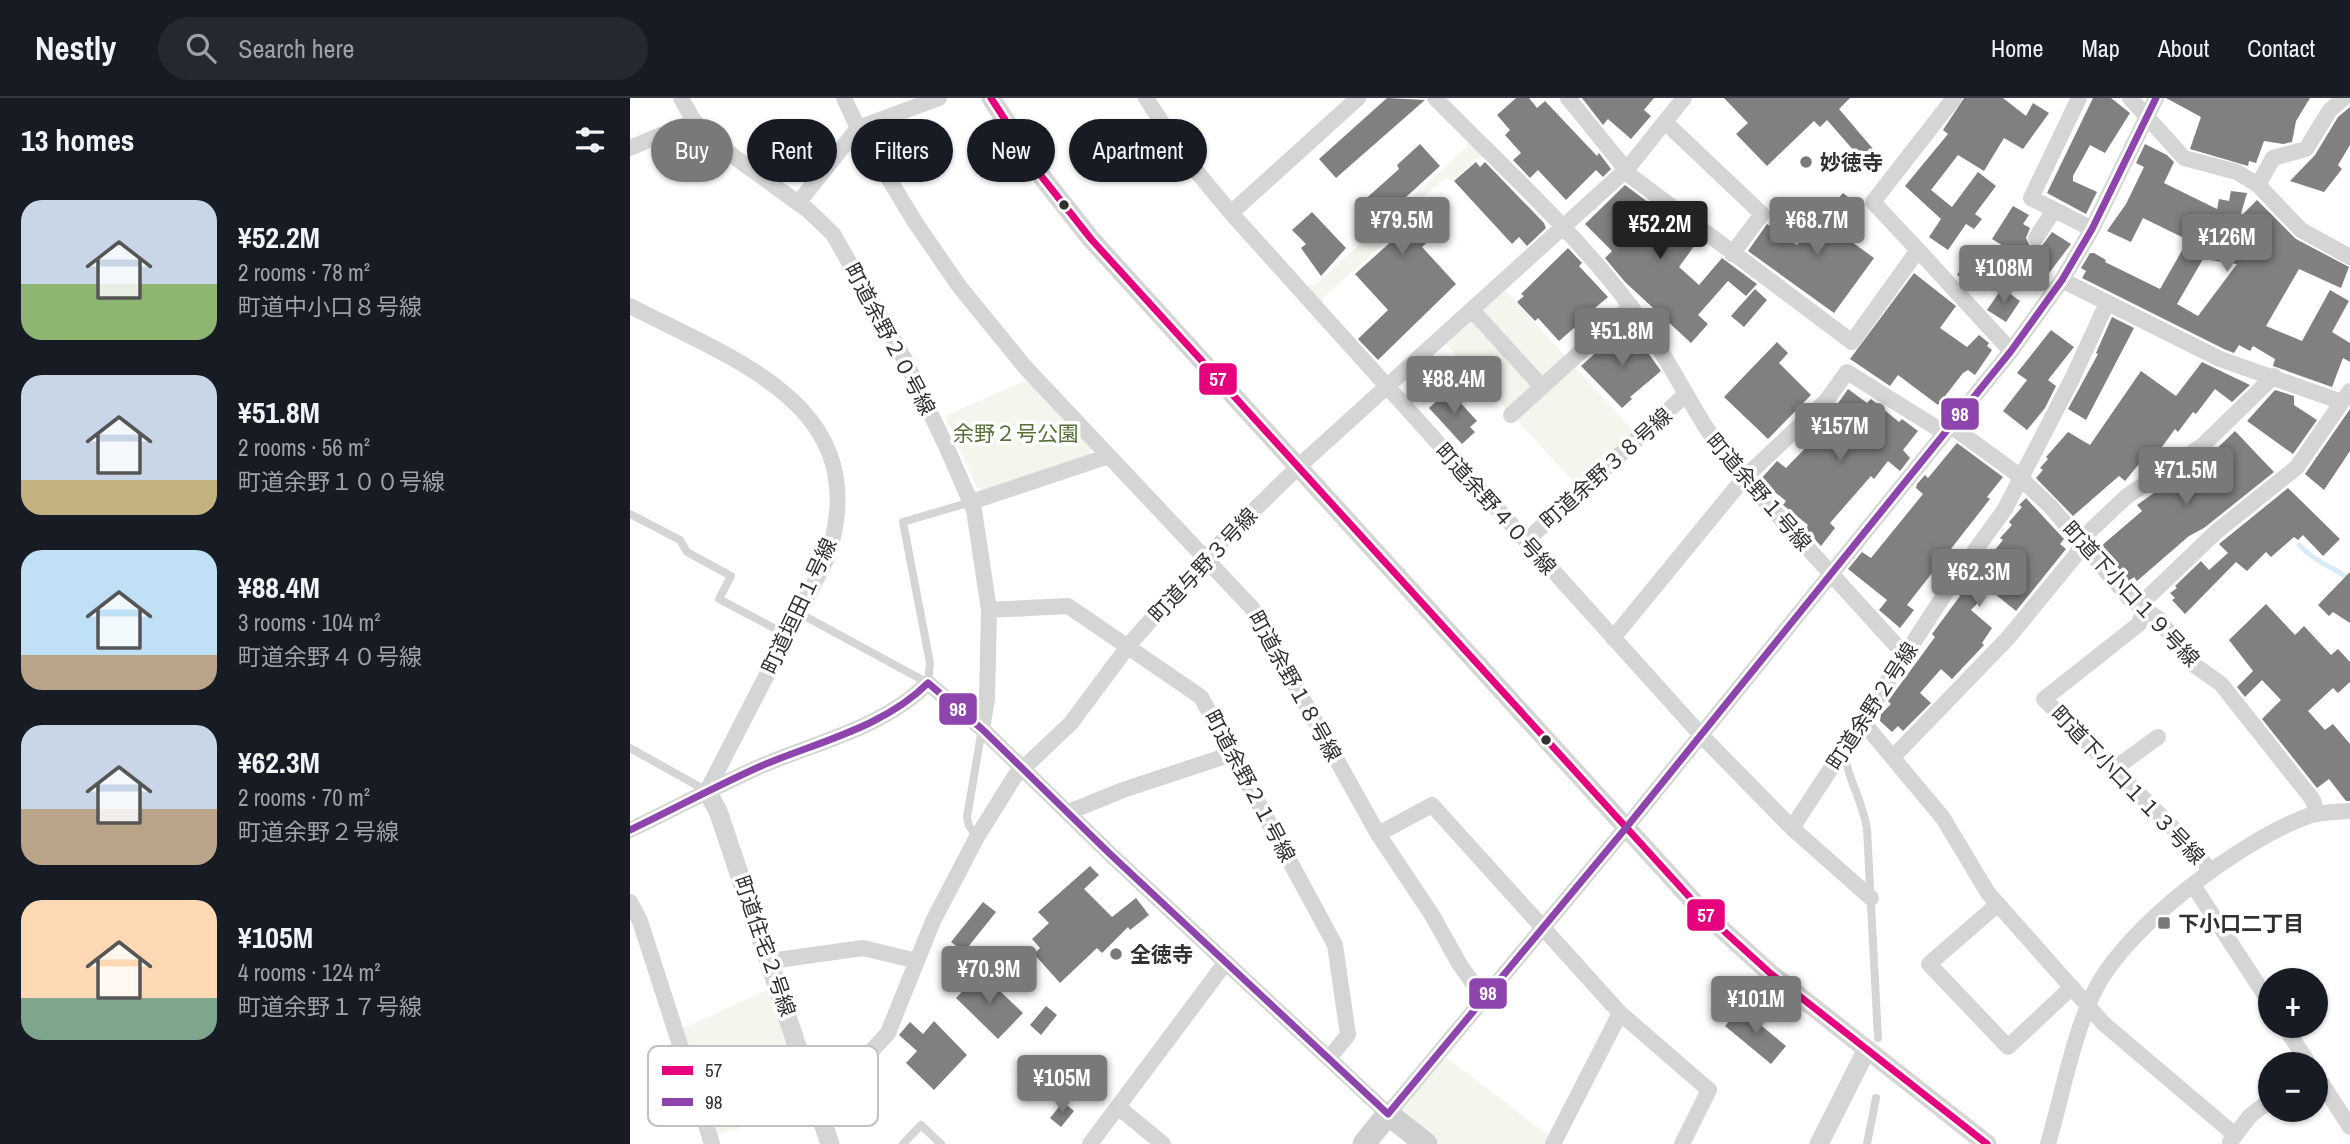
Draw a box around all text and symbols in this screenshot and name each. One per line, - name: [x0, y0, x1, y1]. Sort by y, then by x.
- search box: [158, 17, 648, 80]
- text: Nestly: [35, 26, 116, 70]
- icon: search: [182, 29, 220, 67]
- text: Search here: [238, 31, 354, 66]
- text: Home: [1991, 32, 2043, 64]
- text: Map: [2081, 32, 2120, 64]
- text: About: [2158, 32, 2209, 64]
- text: Contact: [2247, 32, 2315, 64]
- chip: Buy: [651, 119, 733, 182]
- chip: Rent: [747, 119, 837, 182]
- chip: Filters: [851, 119, 953, 182]
- chip: New: [967, 119, 1055, 182]
- chip: Apartment: [1069, 119, 1207, 182]
- text: 13 homes: [21, 120, 135, 160]
- icon: filters: [571, 121, 609, 159]
- place label: 妙徳寺: [1820, 148, 1883, 177]
- marker: 妙徳寺: [1798, 154, 1814, 170]
- unlabelled marker: [1057, 198, 1071, 212]
- pin: ¥79.5M: [1345, 198, 1459, 257]
- pin: ¥68.7M: [1760, 198, 1874, 257]
- pin: ¥52.2M: [1603, 202, 1717, 261]
- text: ¥79.5M: [1371, 204, 1433, 235]
- text: ¥68.7M: [1786, 204, 1848, 235]
- text: ¥52.2M: [1629, 208, 1691, 239]
- pin: ¥126M: [2178, 214, 2276, 274]
- text: ¥52.2M: [238, 217, 320, 257]
- text: ¥126M: [2198, 221, 2256, 252]
- icon: home: [77, 228, 161, 312]
- pin: ¥108M: [1955, 246, 2053, 305]
- text: ¥108M: [1975, 252, 2033, 283]
- text: 2 rooms · 78 m²: [238, 257, 370, 288]
- street label: 町道余野２０号線: [838, 258, 942, 420]
- text: 町道中小口８号線: [238, 291, 422, 322]
- pin: ¥51.8M: [1565, 308, 1679, 368]
- text: ¥51.8M: [1591, 315, 1653, 346]
- pin: ¥88.4M: [1397, 356, 1511, 416]
- line badge: 57: [1198, 362, 1238, 396]
- text: ¥88.4M: [1423, 363, 1485, 394]
- text: 57: [1209, 366, 1227, 392]
- text: ¥51.8M: [238, 392, 320, 432]
- line badge: 98: [1940, 397, 1980, 431]
- street label: 町道余野３８号線: [1534, 401, 1678, 535]
- text: 98: [1951, 401, 1969, 427]
- icon: home: [77, 403, 161, 487]
- pin: ¥157M: [1791, 404, 1889, 463]
- text: ¥157M: [1811, 410, 1869, 441]
- park label: 余野２号公園: [953, 419, 1079, 448]
- street label: 町道余野１号線: [1700, 427, 1818, 557]
- text: 2 rooms · 56 m²: [238, 432, 370, 463]
- street label: 町道余野４０号線: [1429, 437, 1563, 581]
- pin: ¥71.5M: [2129, 448, 2243, 507]
- text: ¥71.5M: [2155, 454, 2217, 485]
- text: 町道余野１００号線: [238, 466, 445, 497]
- street label: 町道与野３号線: [1142, 501, 1264, 629]
- street label: 町道下小口１９号線: [2056, 515, 2206, 673]
- street label: 町道垣田１号線: [755, 533, 843, 679]
- pin: ¥62.3M: [1922, 550, 2036, 609]
- text: ¥62.3M: [1948, 556, 2010, 587]
- text: ¥88.4M: [238, 567, 320, 607]
- icon: home: [77, 578, 161, 662]
- street label: 町道余野１８号線: [1242, 606, 1348, 766]
- text: 3 rooms · 104 m²: [238, 607, 381, 638]
- street label: 町道余野２号線: [1820, 636, 1924, 776]
- text: 町道余野４０号線: [238, 641, 422, 672]
- line badge: 98: [938, 692, 978, 726]
- text: 98: [949, 696, 967, 722]
- street label: 町道下小口１１３号線: [2045, 699, 2211, 871]
- street label: 町道余野２１号線: [1198, 705, 1302, 867]
- unlabelled marker: [1539, 733, 1553, 747]
- text: ¥62.3M: [238, 742, 320, 782]
- icon: home: [77, 753, 161, 837]
- text: 2 rooms · 70 m²: [238, 782, 370, 813]
- text: 町道余野２号線: [238, 816, 399, 847]
- street label: 町道住宅２号線: [727, 872, 803, 1020]
- line badge: 57: [1686, 898, 1726, 932]
- text: 57: [1697, 902, 1715, 928]
- place label: 下小口二丁目: [2178, 909, 2304, 938]
- marker: 下小口二丁目: [2156, 915, 2172, 931]
- text: ¥105M: [238, 917, 313, 957]
- icon: home: [77, 928, 161, 1012]
- place label: 全徳寺: [1130, 940, 1193, 969]
- pin: ¥70.9M: [932, 946, 1046, 1006]
- marker: 全徳寺: [1108, 946, 1124, 962]
- text: ¥70.9M: [958, 953, 1020, 984]
- text: 4 rooms · 124 m²: [238, 957, 381, 988]
- map controls: [2258, 968, 2328, 1122]
- button: +: [2258, 968, 2328, 1038]
- pin: ¥101M: [1707, 976, 1805, 1036]
- line badge: 98: [1468, 977, 1508, 1010]
- text: 98: [1479, 980, 1497, 1006]
- text: ¥101M: [1727, 983, 1785, 1014]
- text: 町道余野１７号線: [238, 991, 422, 1022]
- legend: [648, 1046, 878, 1126]
- button: −: [2258, 1052, 2328, 1122]
- pin: ¥105M: [1013, 1056, 1111, 1115]
- text: 57: [705, 1057, 723, 1083]
- text: ¥105M: [1033, 1062, 1091, 1093]
- text: 98: [705, 1089, 722, 1115]

